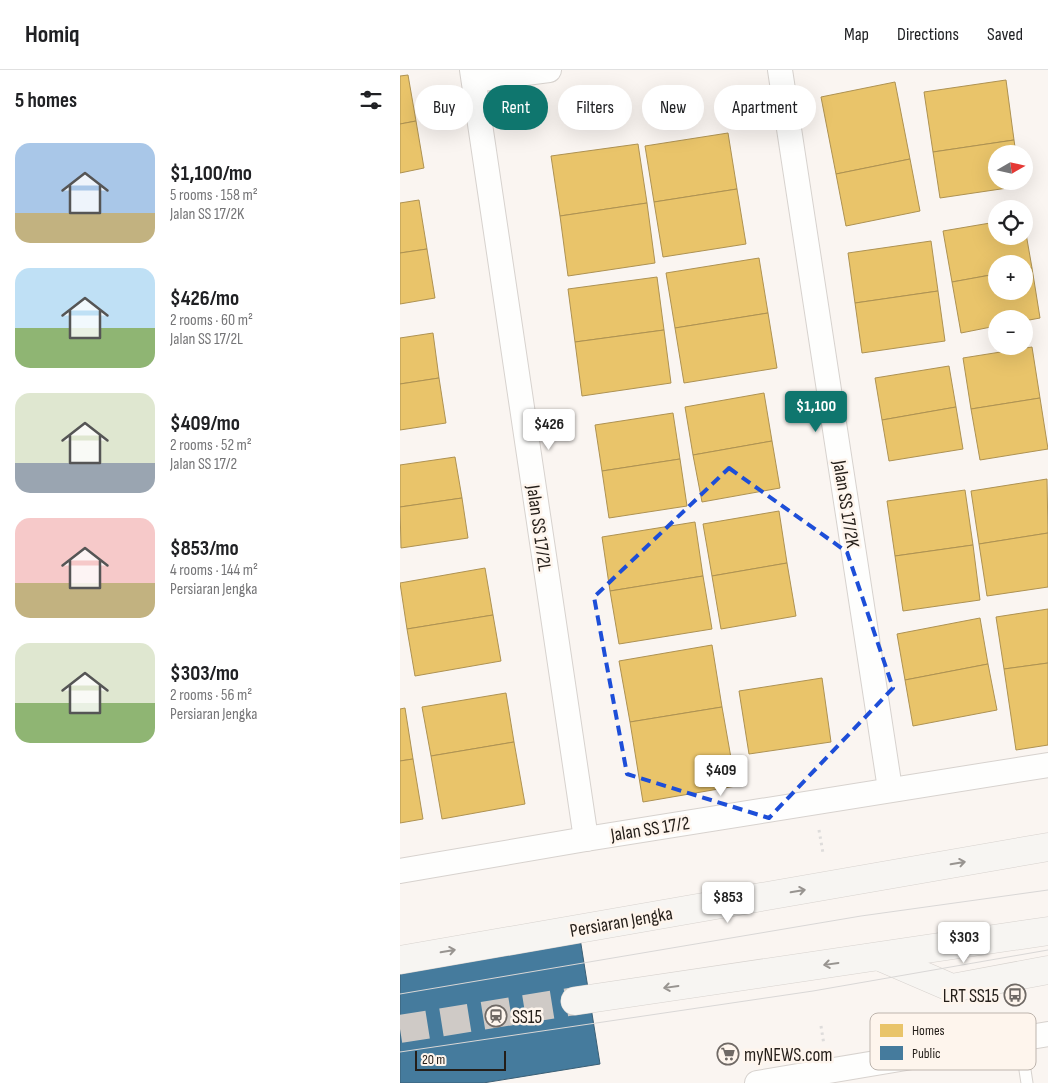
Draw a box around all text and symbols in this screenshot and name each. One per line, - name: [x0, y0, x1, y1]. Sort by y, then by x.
- text: Homiq: [25, 20, 79, 49]
- text: Map: [844, 24, 869, 45]
- text: Directions: [897, 24, 959, 45]
- text: Saved: [987, 24, 1023, 45]
- chip: Buy: [415, 85, 473, 130]
- chip: Rent: [483, 85, 548, 130]
- chip: Filters: [558, 85, 632, 130]
- chip: New: [642, 85, 704, 130]
- chip: Apartment: [714, 85, 816, 130]
- icon: filters: [357, 86, 385, 114]
- text: 5 homes: [15, 88, 77, 113]
- north arrow: [988, 145, 1032, 190]
- map controls: [988, 145, 1033, 355]
- text: $1,100/mo: [170, 161, 252, 186]
- icon: home: [55, 163, 115, 223]
- text: 5 rooms · 158 m²: [170, 186, 258, 205]
- button: locate: [988, 200, 1033, 245]
- text: Jalan SS 17/2K: [170, 205, 244, 224]
- button: +: [988, 255, 1033, 300]
- text: $426/mo: [170, 286, 239, 311]
- icon: home: [55, 288, 115, 348]
- button: −: [988, 310, 1033, 355]
- text: 2 rooms · 60 m²: [170, 311, 253, 330]
- text: Jalan SS 17/2L: [170, 330, 243, 349]
- pin: $1,100: [775, 390, 857, 433]
- text: $1,100: [796, 397, 836, 416]
- pin: $426: [519, 408, 579, 451]
- text: $409/mo: [170, 411, 240, 436]
- icon: home: [55, 413, 115, 473]
- text: $426: [534, 415, 564, 434]
- text: 2 rooms · 52 m²: [170, 436, 252, 455]
- text: Jalan SS 17/2: [170, 455, 237, 474]
- street label: Jalan SS 17/2K: [827, 458, 864, 550]
- street label: Jalan SS 17/2L: [521, 483, 556, 573]
- text: $853/mo: [170, 536, 239, 561]
- icon: home: [55, 538, 115, 598]
- text: 4 rooms · 144 m²: [170, 561, 258, 580]
- text: Persiaran Jengka: [170, 580, 258, 599]
- text: $303/mo: [170, 661, 239, 686]
- icon: home: [55, 663, 115, 723]
- text: 2 rooms · 56 m²: [170, 686, 252, 705]
- text: Persiaran Jengka: [170, 705, 258, 724]
- pin: $409: [691, 754, 751, 797]
- text: $409: [706, 761, 736, 780]
- street label: Jalan SS 17/2: [608, 812, 691, 847]
- one-way arrow: [949, 857, 965, 867]
- pin: $853: [698, 882, 758, 924]
- one-way arrow: [789, 885, 805, 895]
- text: $853: [713, 888, 743, 907]
- street label: Persiaran Jengka: [568, 902, 674, 943]
- pin: $303: [934, 922, 994, 964]
- text: $303: [949, 928, 979, 947]
- one-way arrow: [440, 946, 456, 956]
- one-way arrow: [824, 959, 840, 969]
- one-way arrow: [663, 983, 679, 993]
- bus stop icon: LRT SS15: [1003, 983, 1027, 1007]
- place label: LRT SS15: [943, 985, 999, 1008]
- station icon: SS15: [484, 1004, 508, 1028]
- place label: SS15: [512, 1006, 542, 1029]
- legend: [870, 1013, 1036, 1070]
- text: Homes: [912, 1022, 945, 1039]
- supermarket icon: myNEWS.com: [716, 1042, 740, 1066]
- place label: myNEWS.com: [744, 1044, 832, 1067]
- text: Public: [912, 1045, 941, 1062]
- scale bar: [415, 1048, 506, 1071]
- text: 20 m: [422, 1051, 445, 1068]

